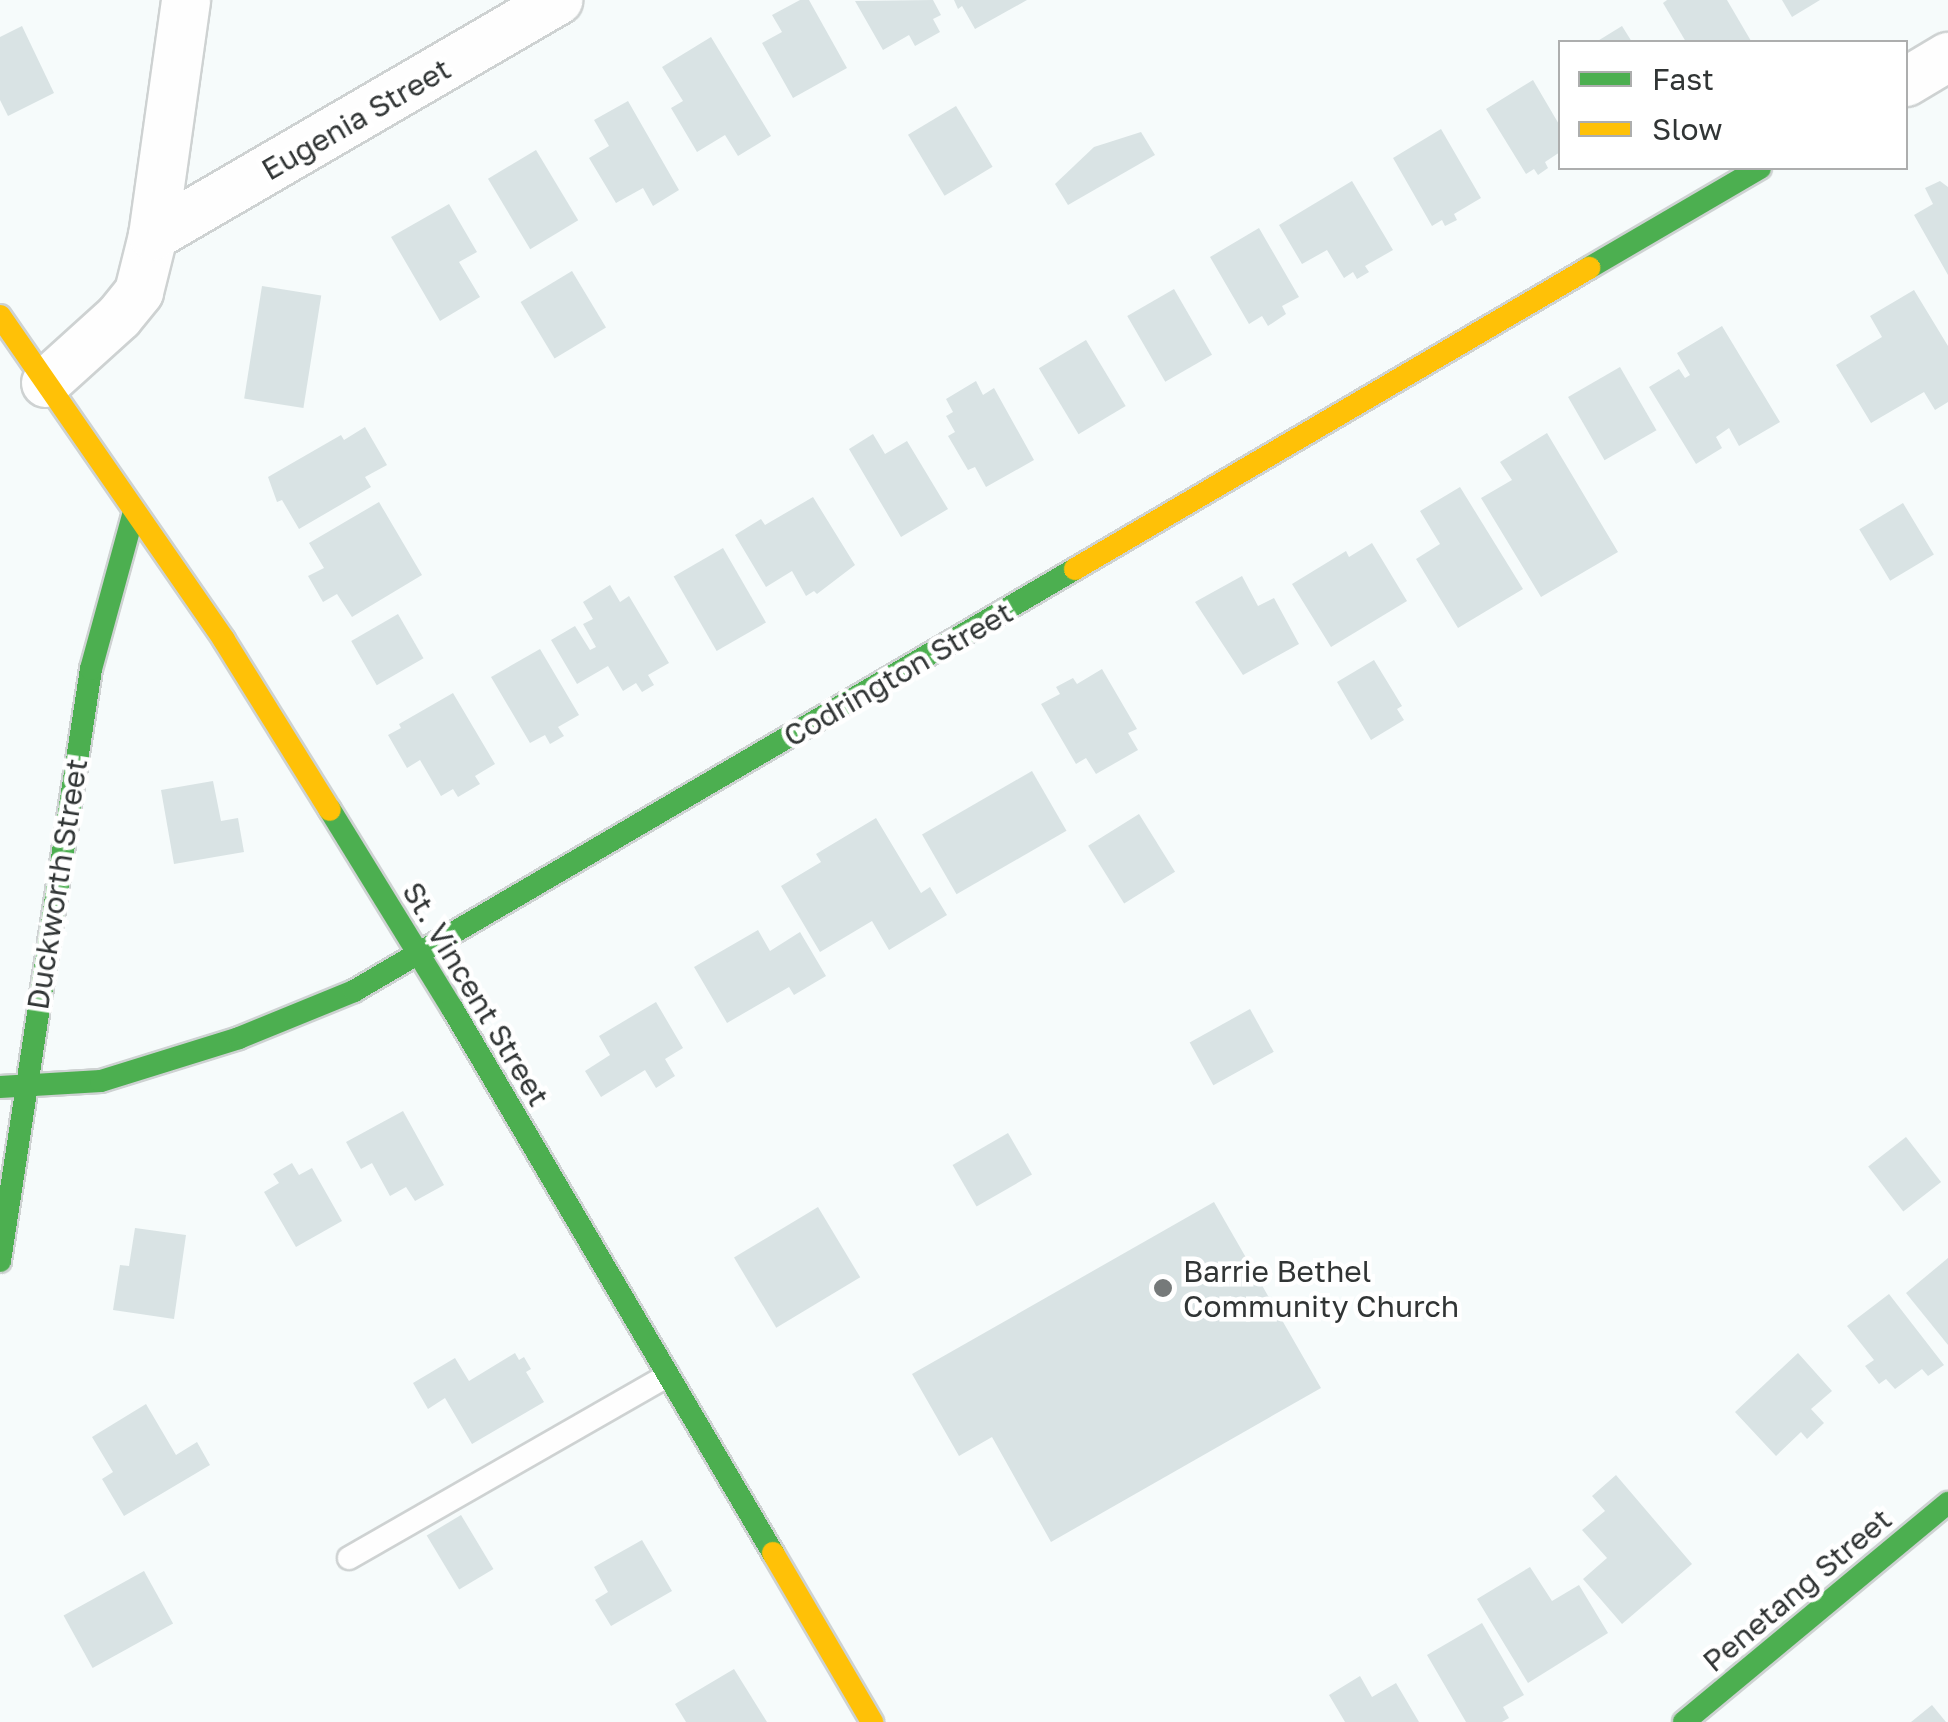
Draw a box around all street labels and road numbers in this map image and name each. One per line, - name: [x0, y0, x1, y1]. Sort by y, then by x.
- street label: Eugenia Street: [255, 50, 457, 188]
- street label: Codrington Street: [777, 594, 1019, 754]
- street label: Duckworth Street: [19, 756, 95, 1012]
- street label: St. Vincent Street: [395, 876, 557, 1112]
- street label: Penetang Street: [1696, 1501, 1898, 1679]

